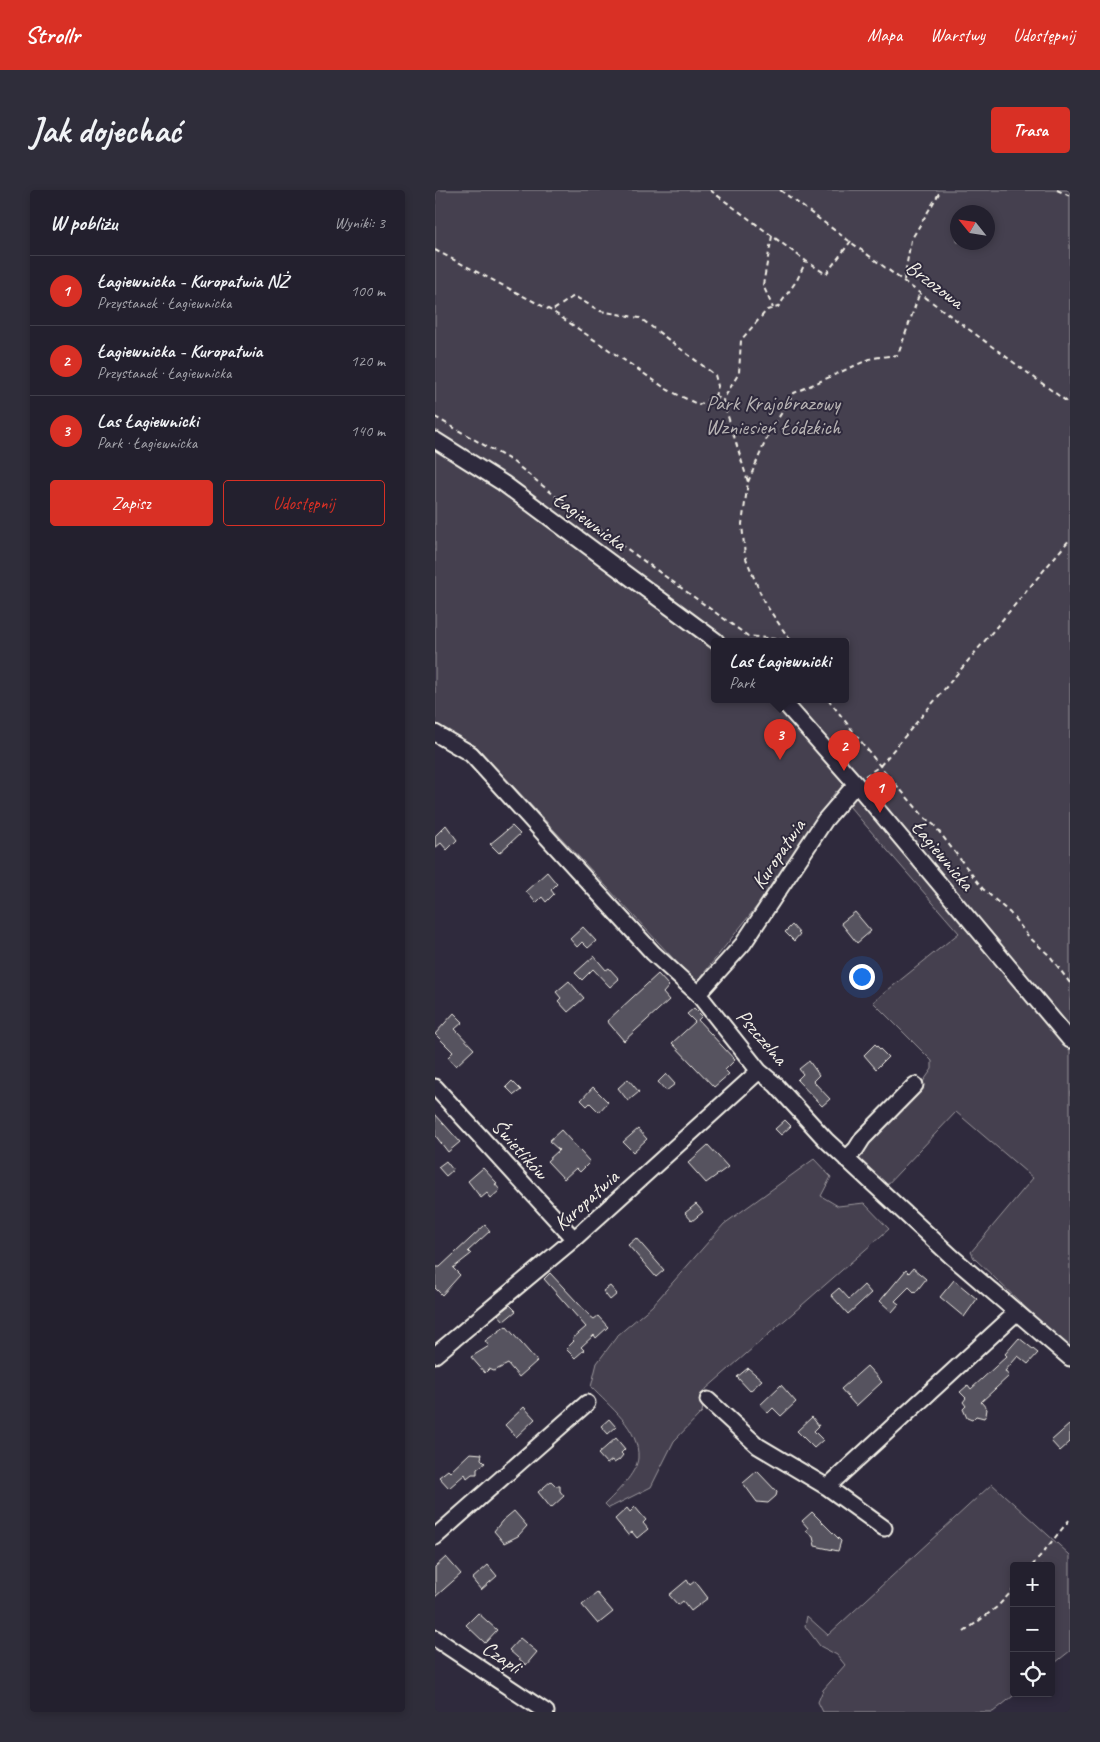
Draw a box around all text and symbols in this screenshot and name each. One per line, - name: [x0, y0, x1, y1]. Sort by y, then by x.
- text: Strollr: [25, 20, 80, 50]
- text: Mapa: [867, 24, 902, 46]
- text: Warstwy: [930, 24, 985, 46]
- text: Udostępnij: [1013, 24, 1075, 46]
- button: Trasa: [991, 107, 1070, 153]
- text: Jak dojechać: [30, 108, 181, 153]
- north arrow: [950, 205, 995, 250]
- text: W pobliżu: [50, 210, 117, 236]
- text: Wyniki: 3: [334, 213, 385, 233]
- street label: Brzozowa: [901, 254, 971, 316]
- text: Łagiewnicka - Kuropatwia NŻ: [97, 269, 289, 293]
- text: 1: [62, 281, 70, 301]
- text: 100 m: [351, 281, 385, 301]
- text: Przystanek · Łagiewnicka: [97, 293, 231, 313]
- text: Łagiewnicka - Kuropatwia: [97, 339, 262, 363]
- text: 2: [62, 351, 70, 371]
- text: 120 m: [351, 351, 385, 371]
- text: Przystanek · Łagiewnicka: [97, 363, 231, 383]
- park label: Park Krajobrazowy Wzniesień Łódzkich: [706, 390, 842, 440]
- text: Las Łagiewnicki: [97, 409, 198, 433]
- text: 3: [62, 421, 70, 441]
- text: 140 m: [351, 421, 385, 441]
- text: Park · Łagiewnicka: [97, 433, 197, 453]
- button: Zapisz: [50, 480, 213, 526]
- button: Udostępnij: [223, 480, 385, 526]
- street label: Łagiewnicka: [548, 486, 633, 557]
- popup: [711, 638, 849, 703]
- text: Las Łagiewnicki: [729, 649, 831, 673]
- text: Park: [729, 673, 755, 693]
- pin: 3: [764, 719, 796, 760]
- pin: 2: [828, 730, 860, 771]
- pin: 1: [864, 772, 896, 813]
- street label: Kuropatwia: [745, 813, 812, 894]
- street label: Łagiewnicka: [906, 814, 981, 897]
- your location: [849, 964, 875, 990]
- street label: Pszczelna: [731, 1004, 794, 1072]
- street label: Świetlików: [486, 1113, 555, 1186]
- street label: Kuropatwia: [548, 1163, 625, 1236]
- map controls: [1010, 1562, 1055, 1697]
- button: +: [1010, 1562, 1055, 1607]
- button: −: [1010, 1607, 1055, 1652]
- street label: Czapli: [478, 1635, 529, 1681]
- button: locate: [1010, 1652, 1055, 1697]

